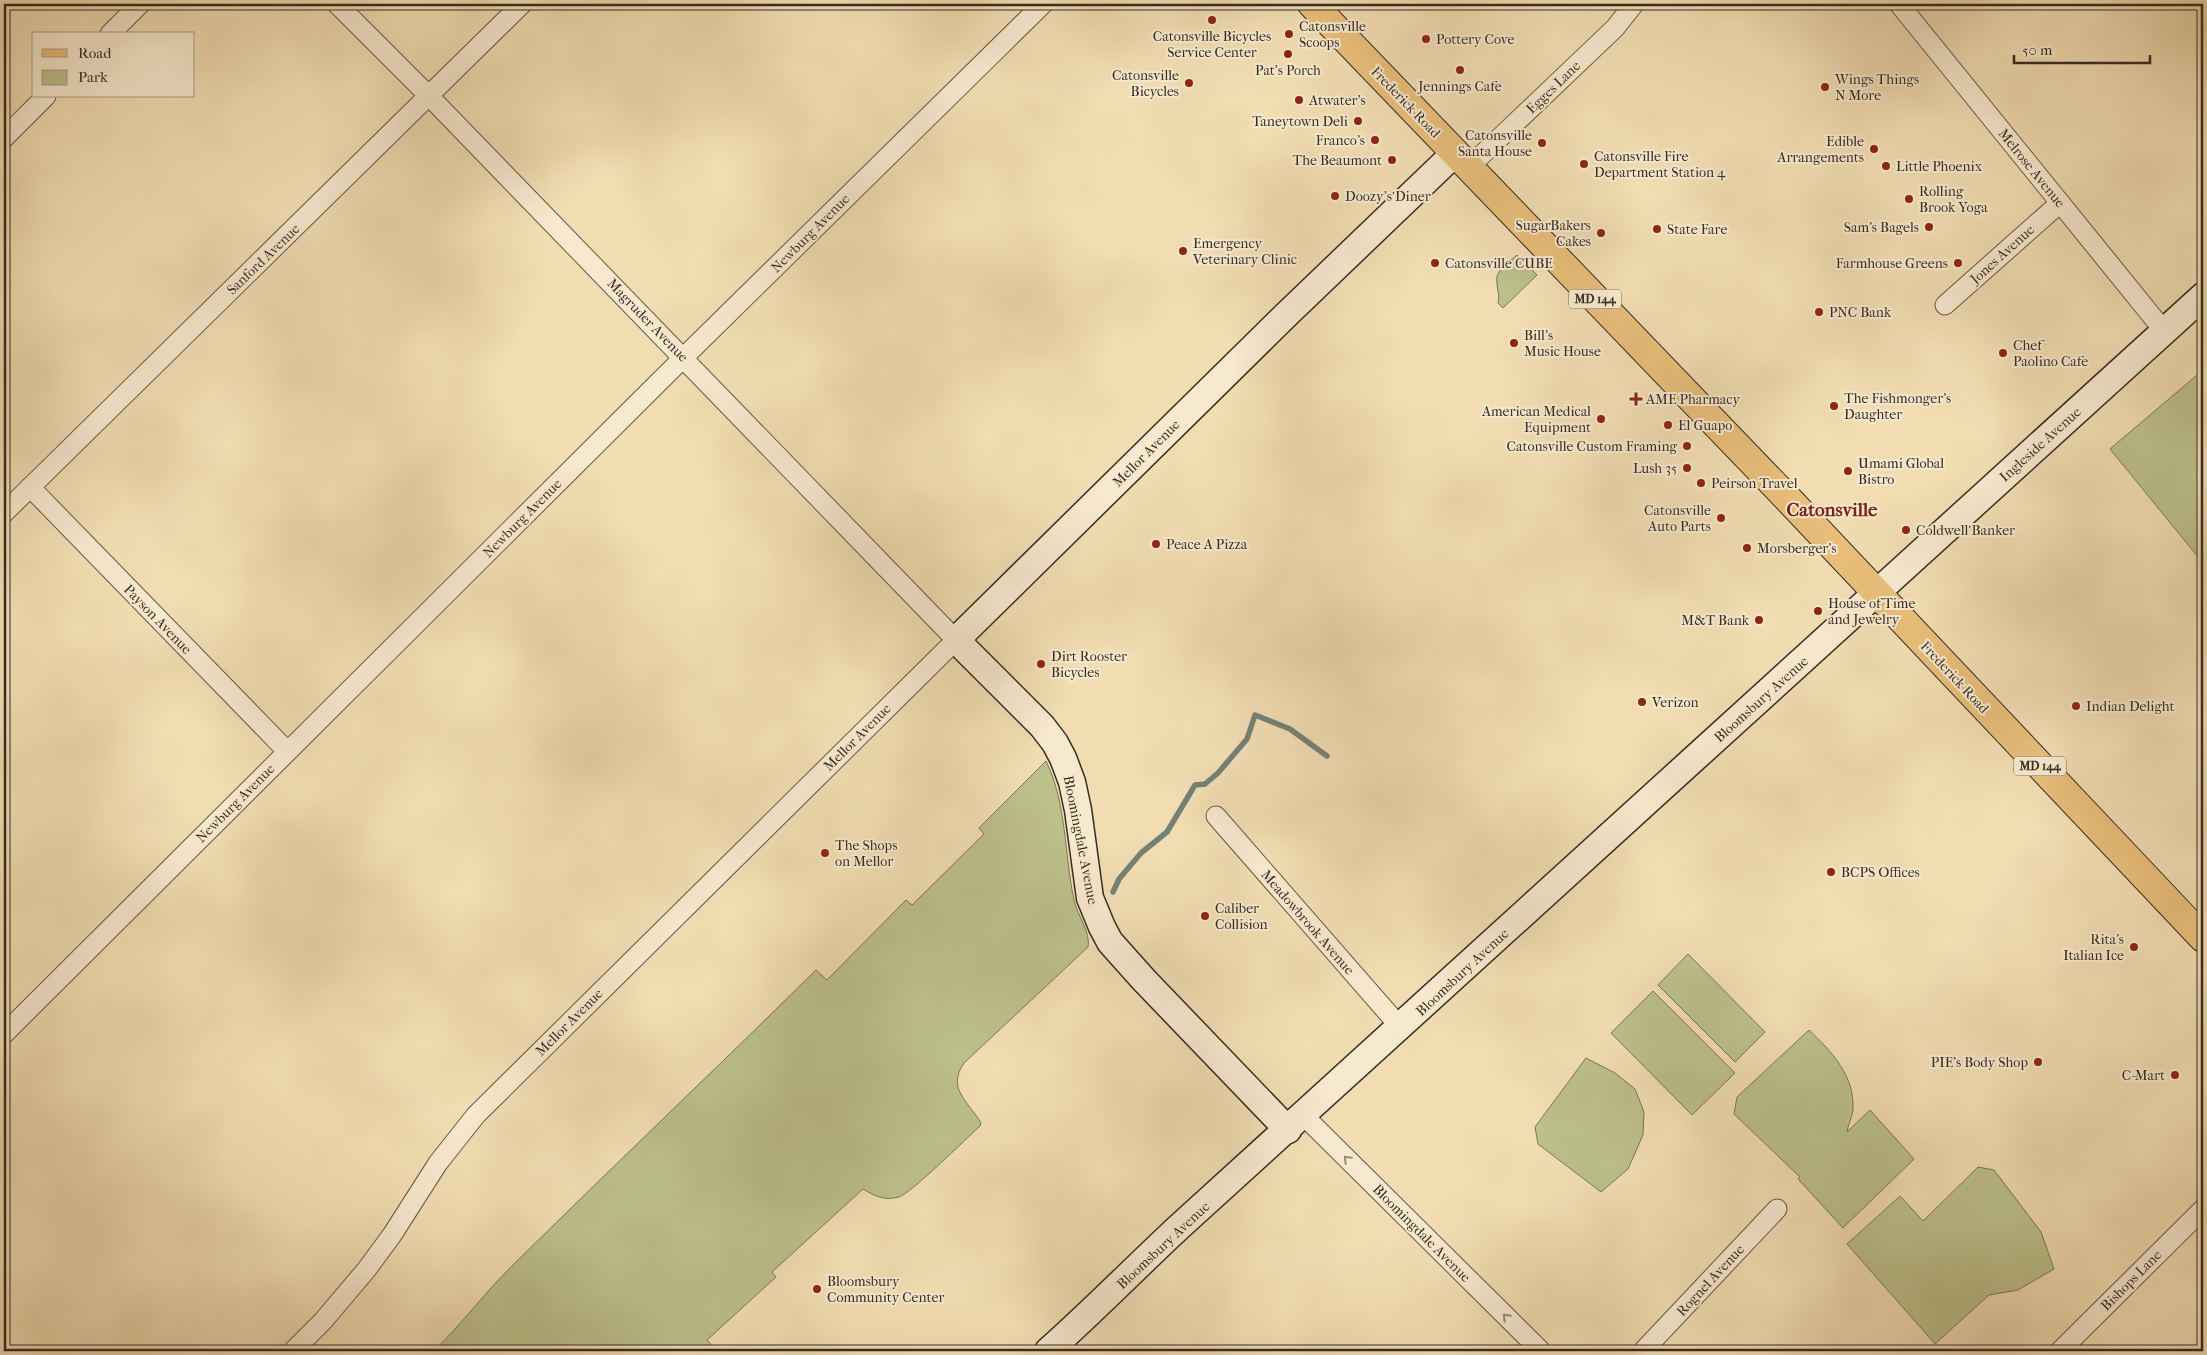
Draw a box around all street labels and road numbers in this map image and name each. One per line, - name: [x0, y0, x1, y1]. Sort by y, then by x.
- street label: Egges Lane: [1523, 57, 1584, 117]
- street label: Frederick Road: [1367, 63, 1444, 142]
- street label: Melrose Avenue: [1995, 125, 2069, 211]
- street label: Newburg Avenue: [767, 190, 853, 276]
- street label: Sanford Avenue: [223, 220, 303, 298]
- street label: Jones Avenue: [1966, 221, 2038, 288]
- street label: Magruder Avenue: [604, 275, 692, 366]
- road number: MD 144: [1569, 290, 1621, 308]
- street label: Ingleside Avenue: [1996, 403, 2085, 485]
- street label: Mellor Avenue: [1109, 416, 1184, 491]
- street label: Newburg Avenue: [479, 475, 565, 561]
- street label: Payson Avenue: [120, 581, 195, 658]
- street label: Frederick Road: [1917, 638, 1993, 717]
- street label: Bloomsbury Avenue: [1711, 653, 1812, 746]
- street label: Mellor Avenue: [820, 700, 895, 775]
- road number: MD 144: [2014, 756, 2066, 776]
- street label: Newburg Avenue: [192, 760, 278, 846]
- street label: Bloomingdale Avenue: [1060, 774, 1101, 906]
- street label: Meadowbrook Avenue: [1257, 866, 1358, 978]
- street label: Bloomsbury Avenue: [1412, 925, 1512, 1020]
- street label: Mellor Avenue: [532, 985, 607, 1060]
- street label: Bloomingdale Avenue: [1369, 1181, 1474, 1286]
- street label: Bloomsbury Avenue: [1113, 1198, 1213, 1293]
- street label: Rognel Avenue: [1673, 1241, 1748, 1320]
- street label: Bishops Lane: [2097, 1246, 2165, 1314]

